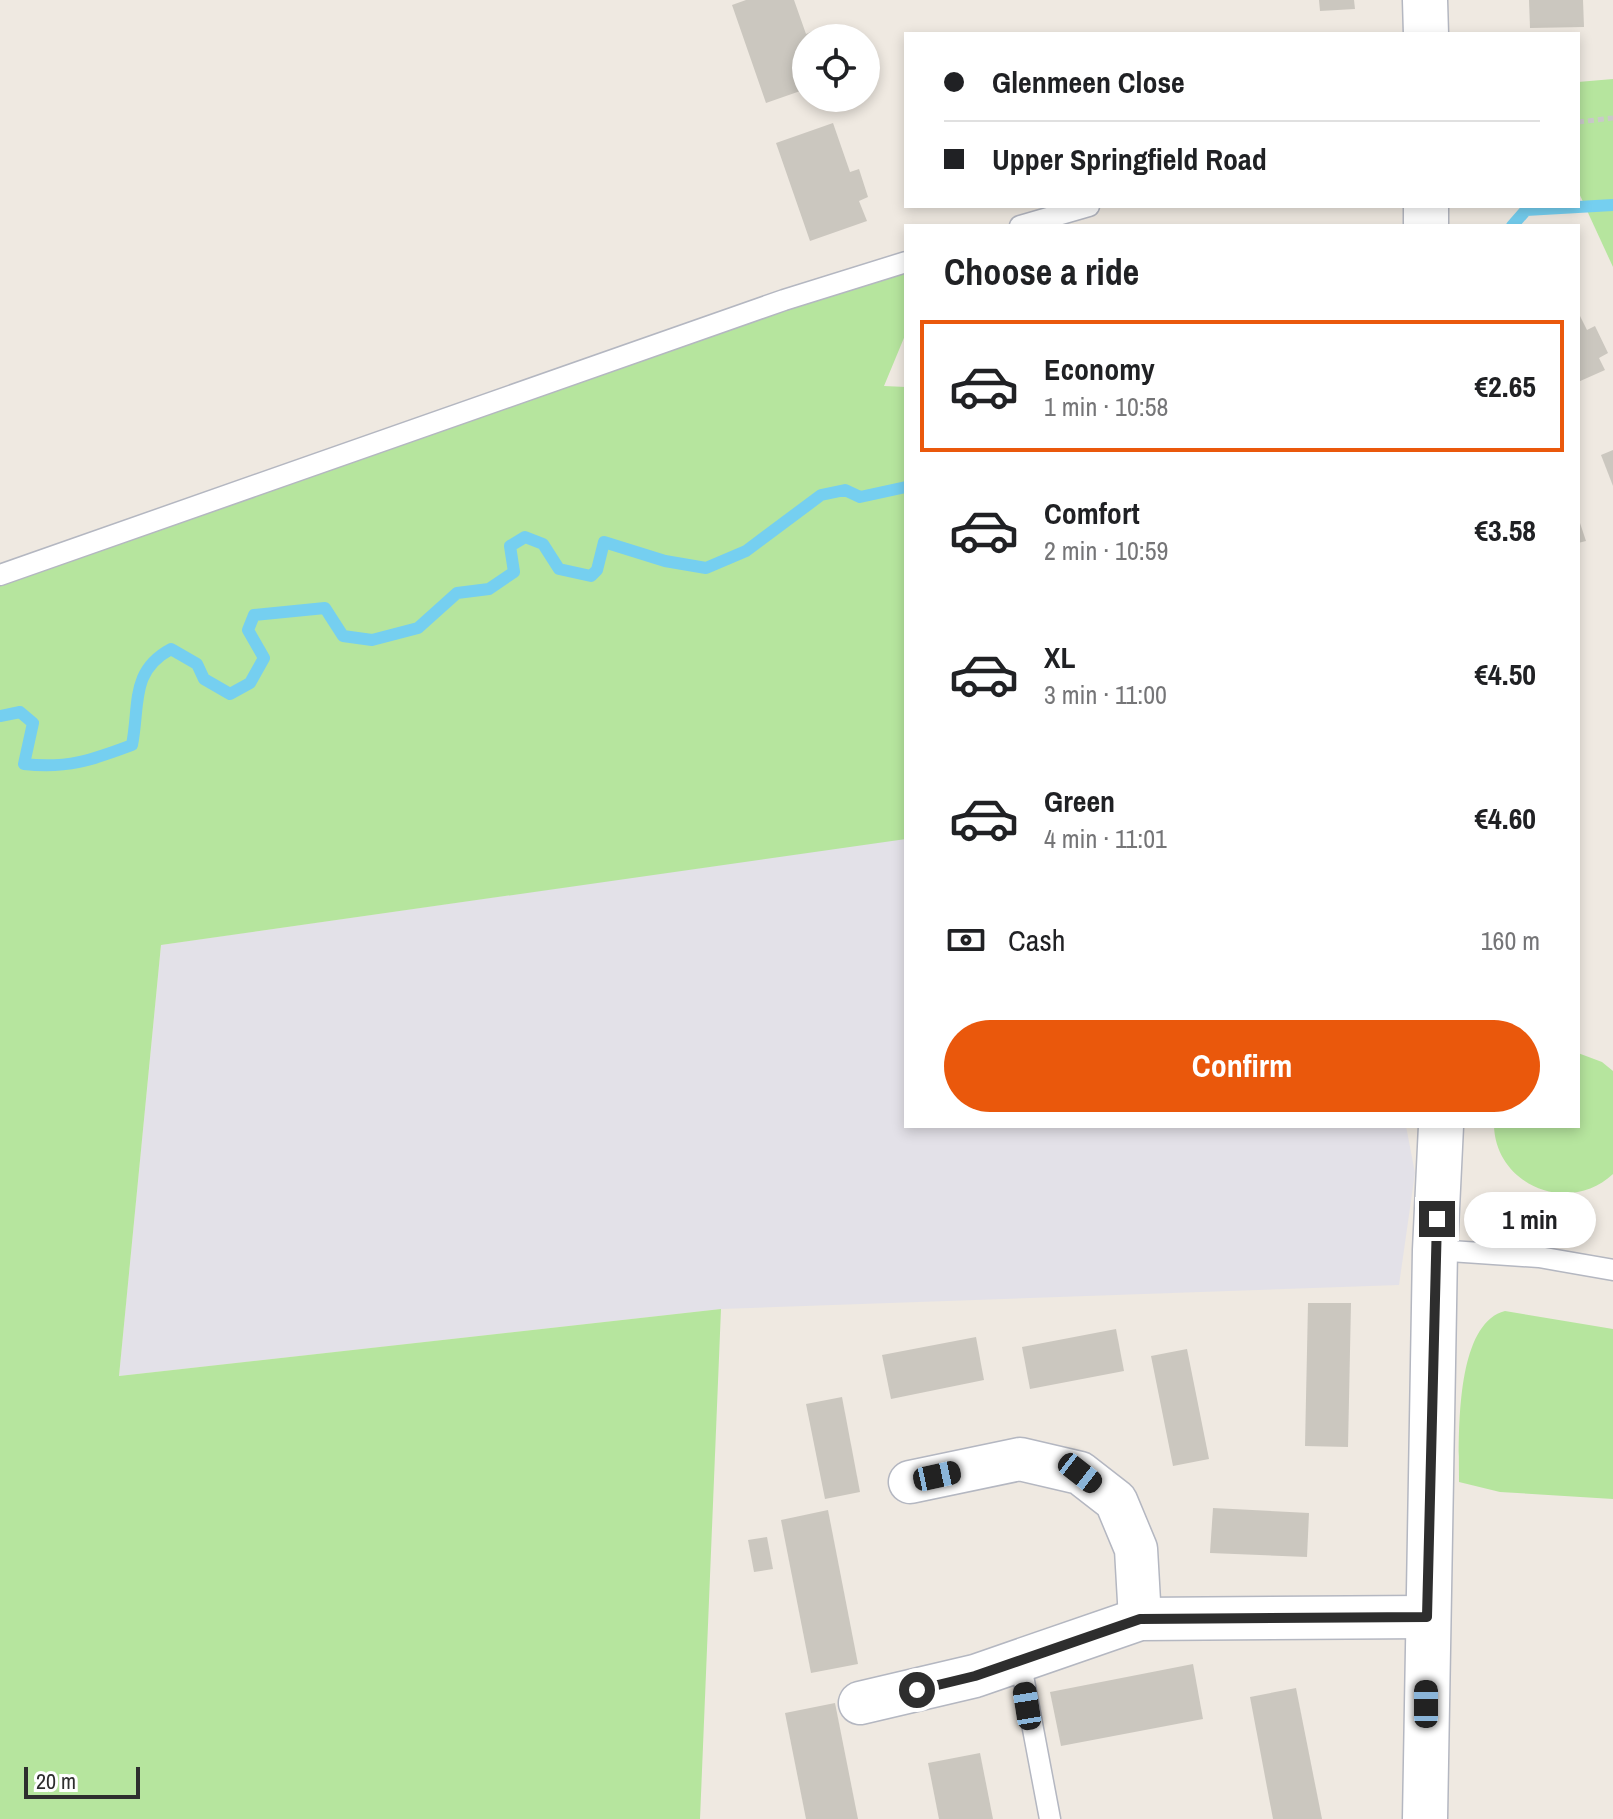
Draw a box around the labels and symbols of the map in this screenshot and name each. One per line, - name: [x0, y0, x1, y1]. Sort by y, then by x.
- callout: 1 min: [1465, 1191, 1597, 1247]
- route end: [1419, 1201, 1455, 1237]
- car: [1054, 1449, 1106, 1497]
- car: [911, 1459, 963, 1493]
- route start: [899, 1672, 935, 1708]
- car: [1011, 1680, 1043, 1732]
- car: [1414, 1680, 1438, 1728]
- scale bar: [24, 1763, 140, 1799]

